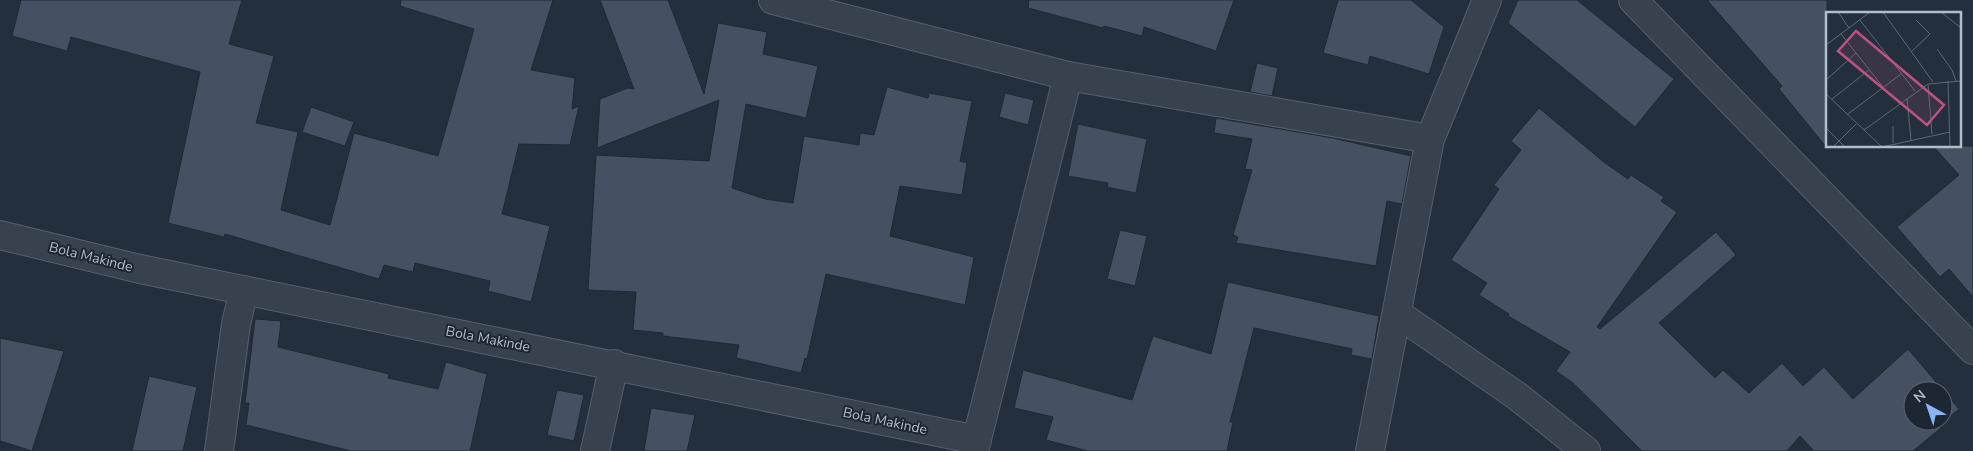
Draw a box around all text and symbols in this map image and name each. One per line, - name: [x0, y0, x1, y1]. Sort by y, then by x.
- inset map: [1826, 12, 1960, 148]
- street label: Bola Makinde: [47, 237, 135, 277]
- street label: Bola Makinde: [444, 322, 532, 356]
- north arrow: [1903, 381, 1953, 431]
- text: N: [1910, 386, 1930, 407]
- street label: Bola Makinde: [841, 403, 929, 439]

